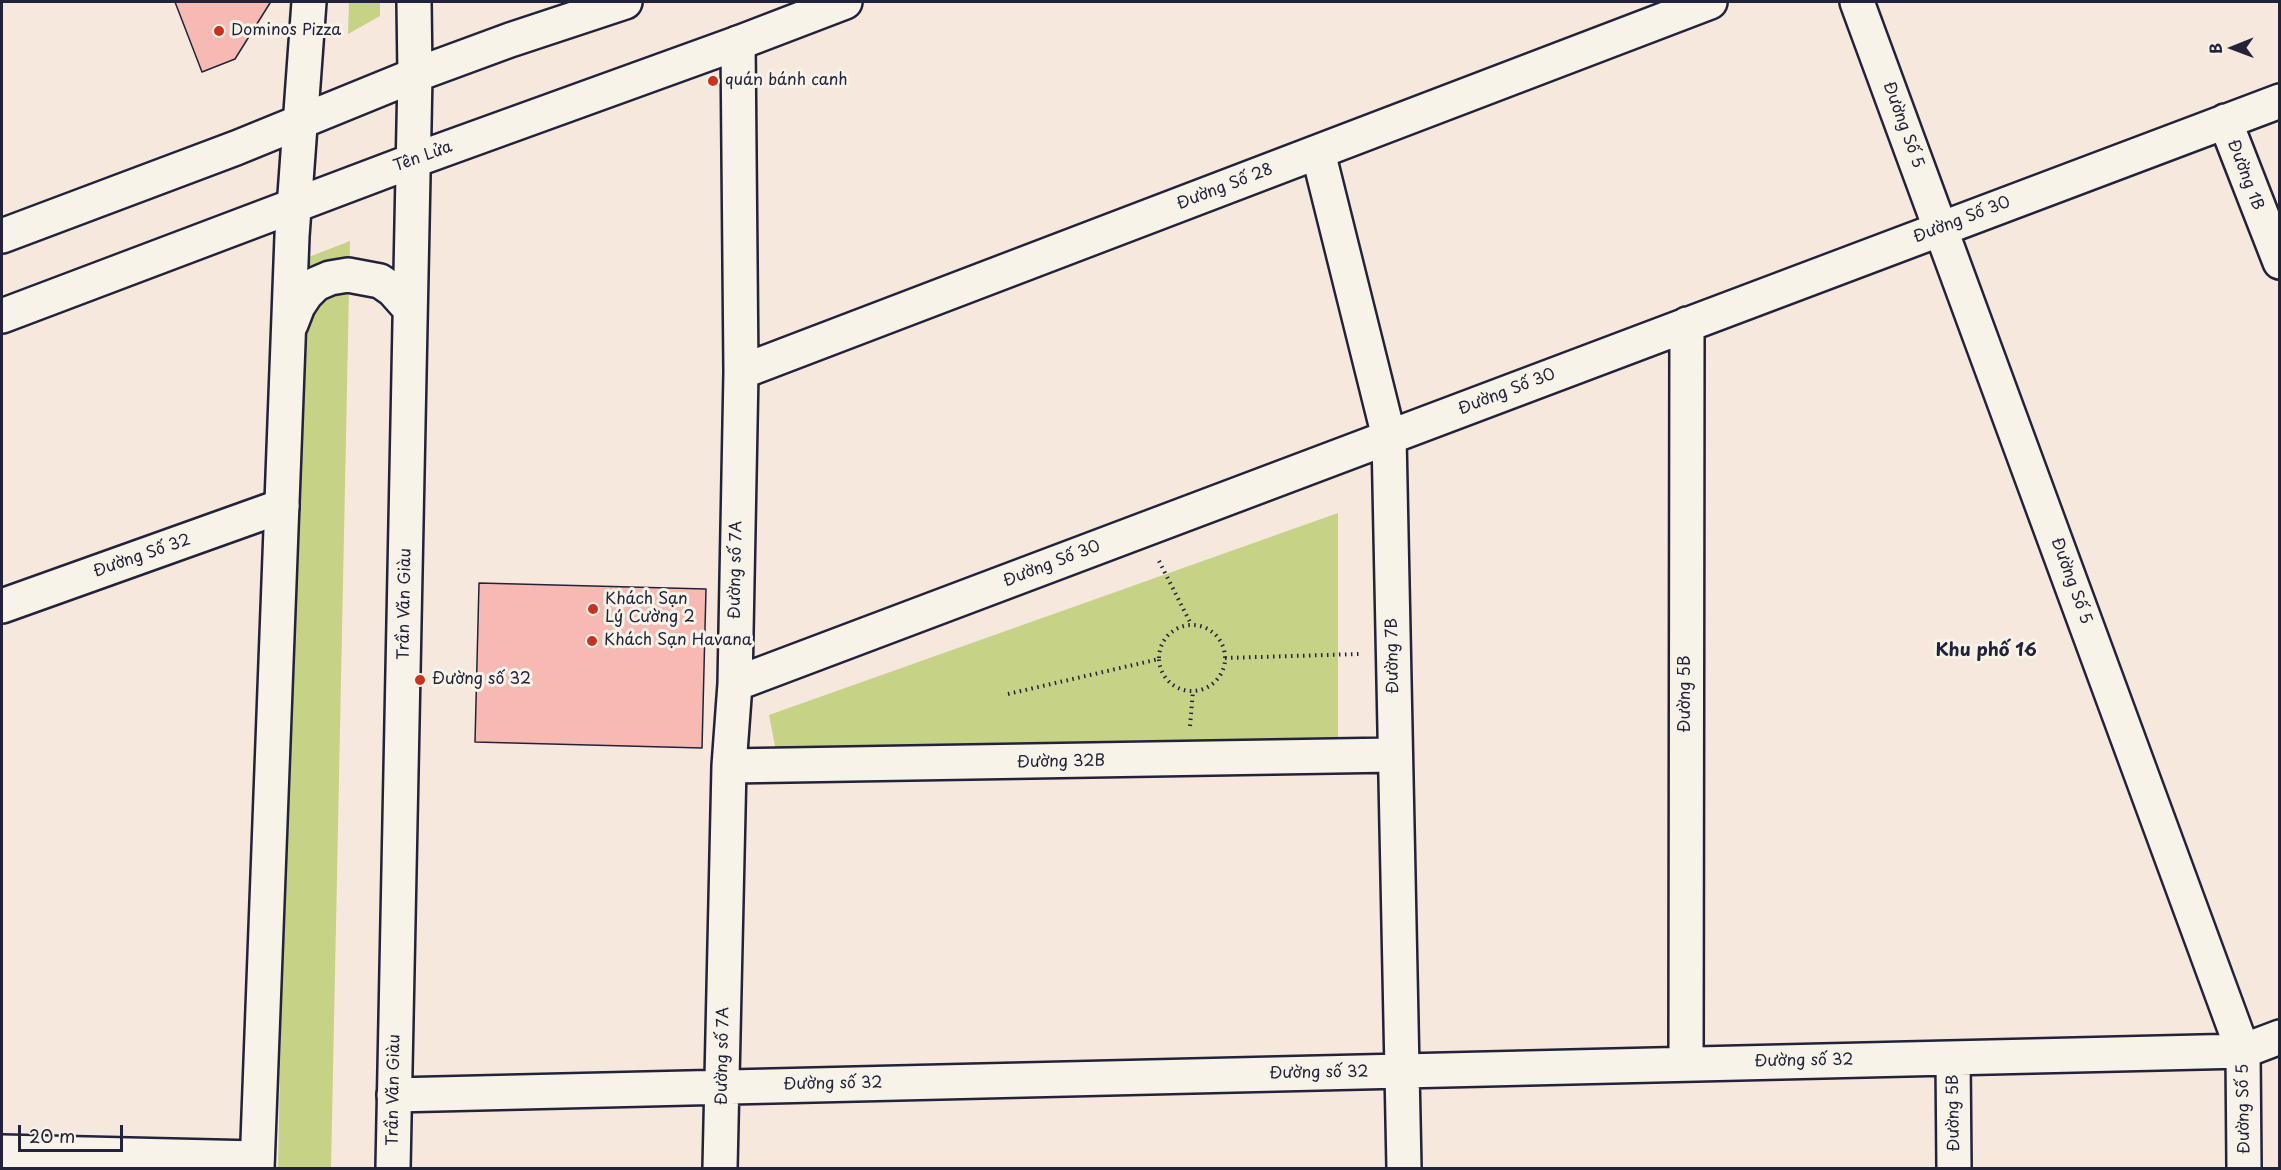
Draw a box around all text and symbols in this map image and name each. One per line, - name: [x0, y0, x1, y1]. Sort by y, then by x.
- north arrow: [2203, 18, 2263, 78]
- place label: Dominos Pizza: [231, 21, 341, 41]
- marker: Dominos Pizza: [212, 24, 226, 38]
- text: B: [2203, 43, 2227, 54]
- place label: quán bánh canh: [725, 71, 848, 91]
- marker: quán bánh canh: [706, 74, 720, 88]
- street label: Đường Số 5: [1879, 79, 1927, 171]
- street label: Đường 1B: [2223, 137, 2267, 213]
- street label: Tên Lửa: [391, 138, 455, 176]
- street label: Đường Số 28: [1174, 160, 1276, 214]
- street label: Đường Số 30: [1911, 193, 2013, 247]
- street label: Đường Số 30: [1456, 365, 1558, 419]
- street label: Đường số 7A: [726, 521, 746, 619]
- street label: Đường Số 32: [91, 530, 193, 582]
- street label: Đường Số 5: [2047, 535, 2095, 627]
- street label: Đường Số 30: [1001, 537, 1103, 591]
- street label: Trần Văn Giàu: [394, 548, 416, 660]
- place label: Khách Sạn Lý Cường 2: [605, 590, 695, 628]
- marker: Khách Sạn Lý Cường 2: [586, 602, 600, 616]
- street label: Đường 7B: [1383, 618, 1403, 694]
- place label: Khách Sạn Havana: [604, 631, 752, 651]
- marker: Khách Sạn Havana: [585, 634, 599, 648]
- district label: Khu phố 16: [1935, 640, 2037, 662]
- street label: Đường 5B: [1676, 656, 1696, 732]
- place label: Đường số 32: [432, 670, 531, 690]
- marker: Đường số 32: [413, 673, 427, 687]
- street label: Đường 32B: [1017, 752, 1105, 772]
- street label: Đường số 7A: [713, 1007, 733, 1105]
- street label: Trần Văn Giàu: [383, 1034, 405, 1146]
- street label: Đường số 32: [1754, 1051, 1854, 1071]
- street label: Đường số 32: [1269, 1063, 1369, 1083]
- street label: Đường Số 5: [2234, 1064, 2254, 1154]
- street label: Đường số 32: [783, 1074, 883, 1094]
- street label: Đường 5B: [1944, 1074, 1964, 1152]
- scale bar: [21, 1113, 126, 1151]
- text: 20 m: [29, 1122, 75, 1149]

